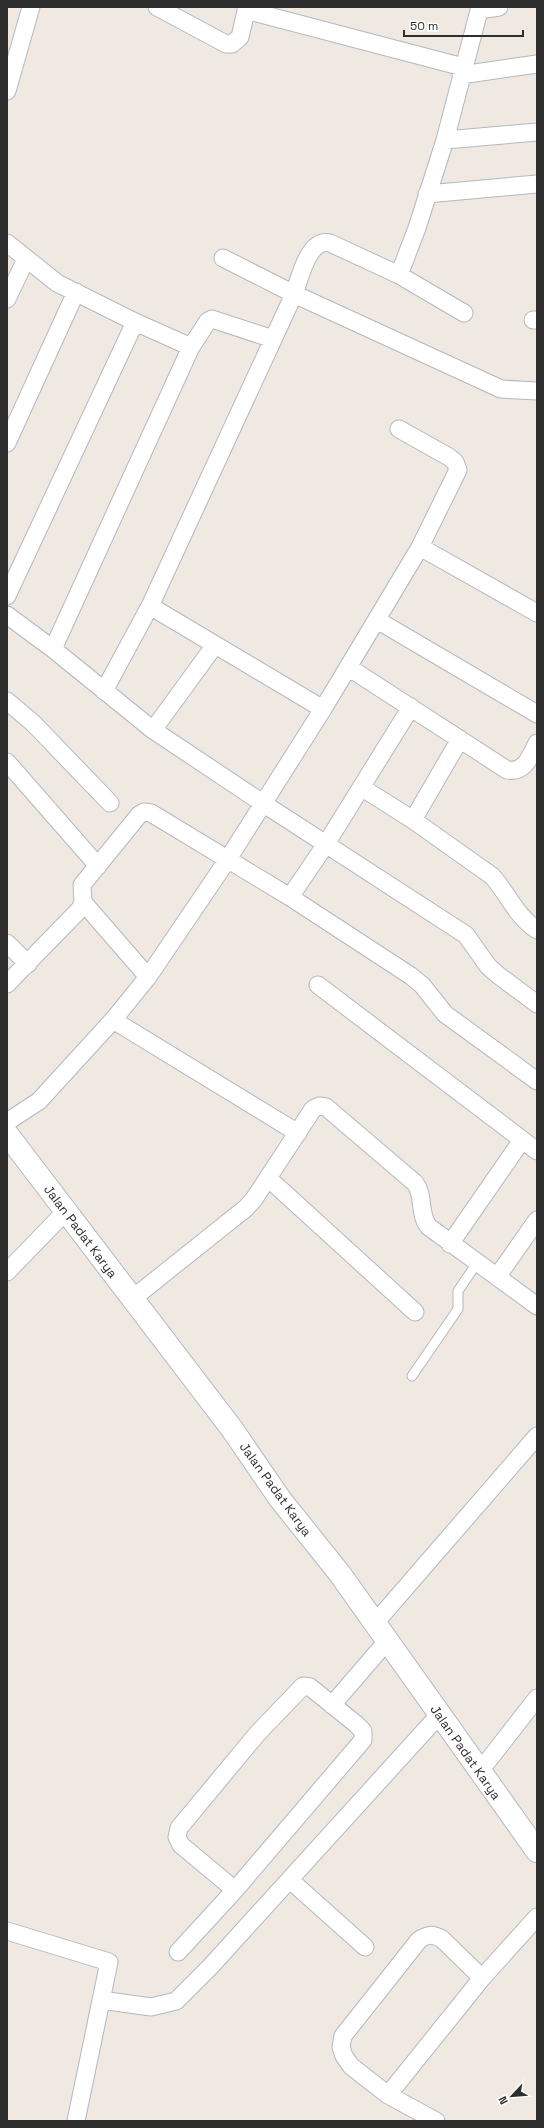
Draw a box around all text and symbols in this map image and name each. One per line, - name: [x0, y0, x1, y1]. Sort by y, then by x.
- scale bar: [404, 12, 523, 38]
- text: 50 m: [410, 18, 438, 34]
- street label: Jalan Padat Karya: [40, 1181, 121, 1282]
- street label: Jalan Padat Karya: [236, 1439, 316, 1540]
- street label: Jalan Padat Karya: [426, 1701, 505, 1804]
- north arrow: [492, 2076, 532, 2116]
- text: N: [495, 2094, 511, 2107]

